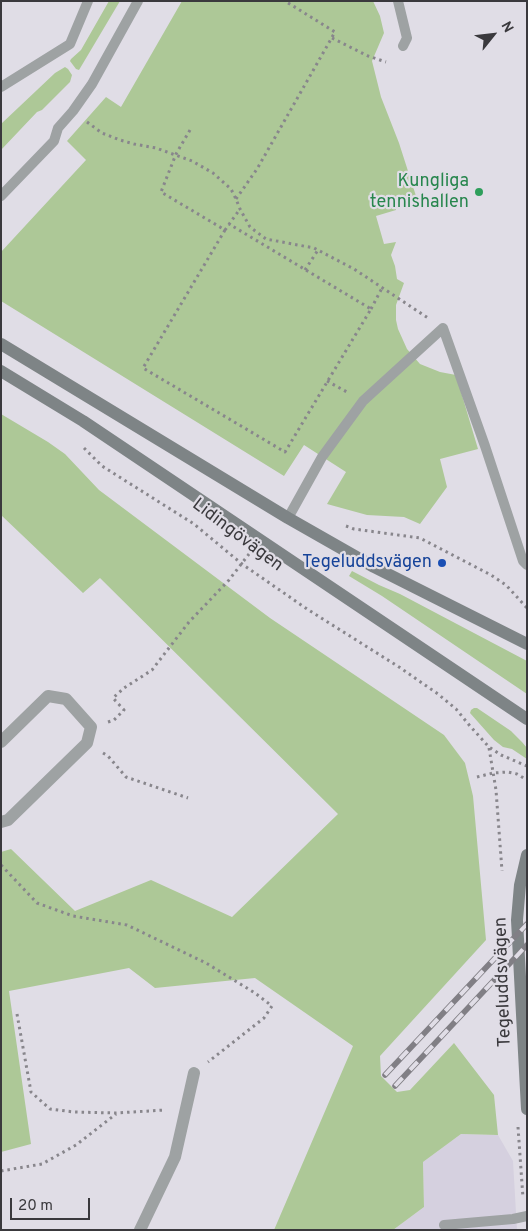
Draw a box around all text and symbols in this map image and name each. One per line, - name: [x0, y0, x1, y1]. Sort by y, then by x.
- north arrow: [468, 10, 518, 60]
- text: N: [497, 19, 516, 36]
- place label: Kungliga tennishallen: [370, 171, 469, 213]
- marker: Kungliga tennishallen: [473, 186, 485, 198]
- street label: Lidingövägen: [187, 495, 287, 577]
- place label: Tegeluddsvägen: [302, 552, 432, 574]
- marker: Tegeluddsvägen: [436, 557, 448, 569]
- street label: Tegeluddsvägen: [491, 917, 517, 1047]
- scale bar: [12, 1188, 92, 1220]
- text: 20 m: [18, 1197, 53, 1216]

